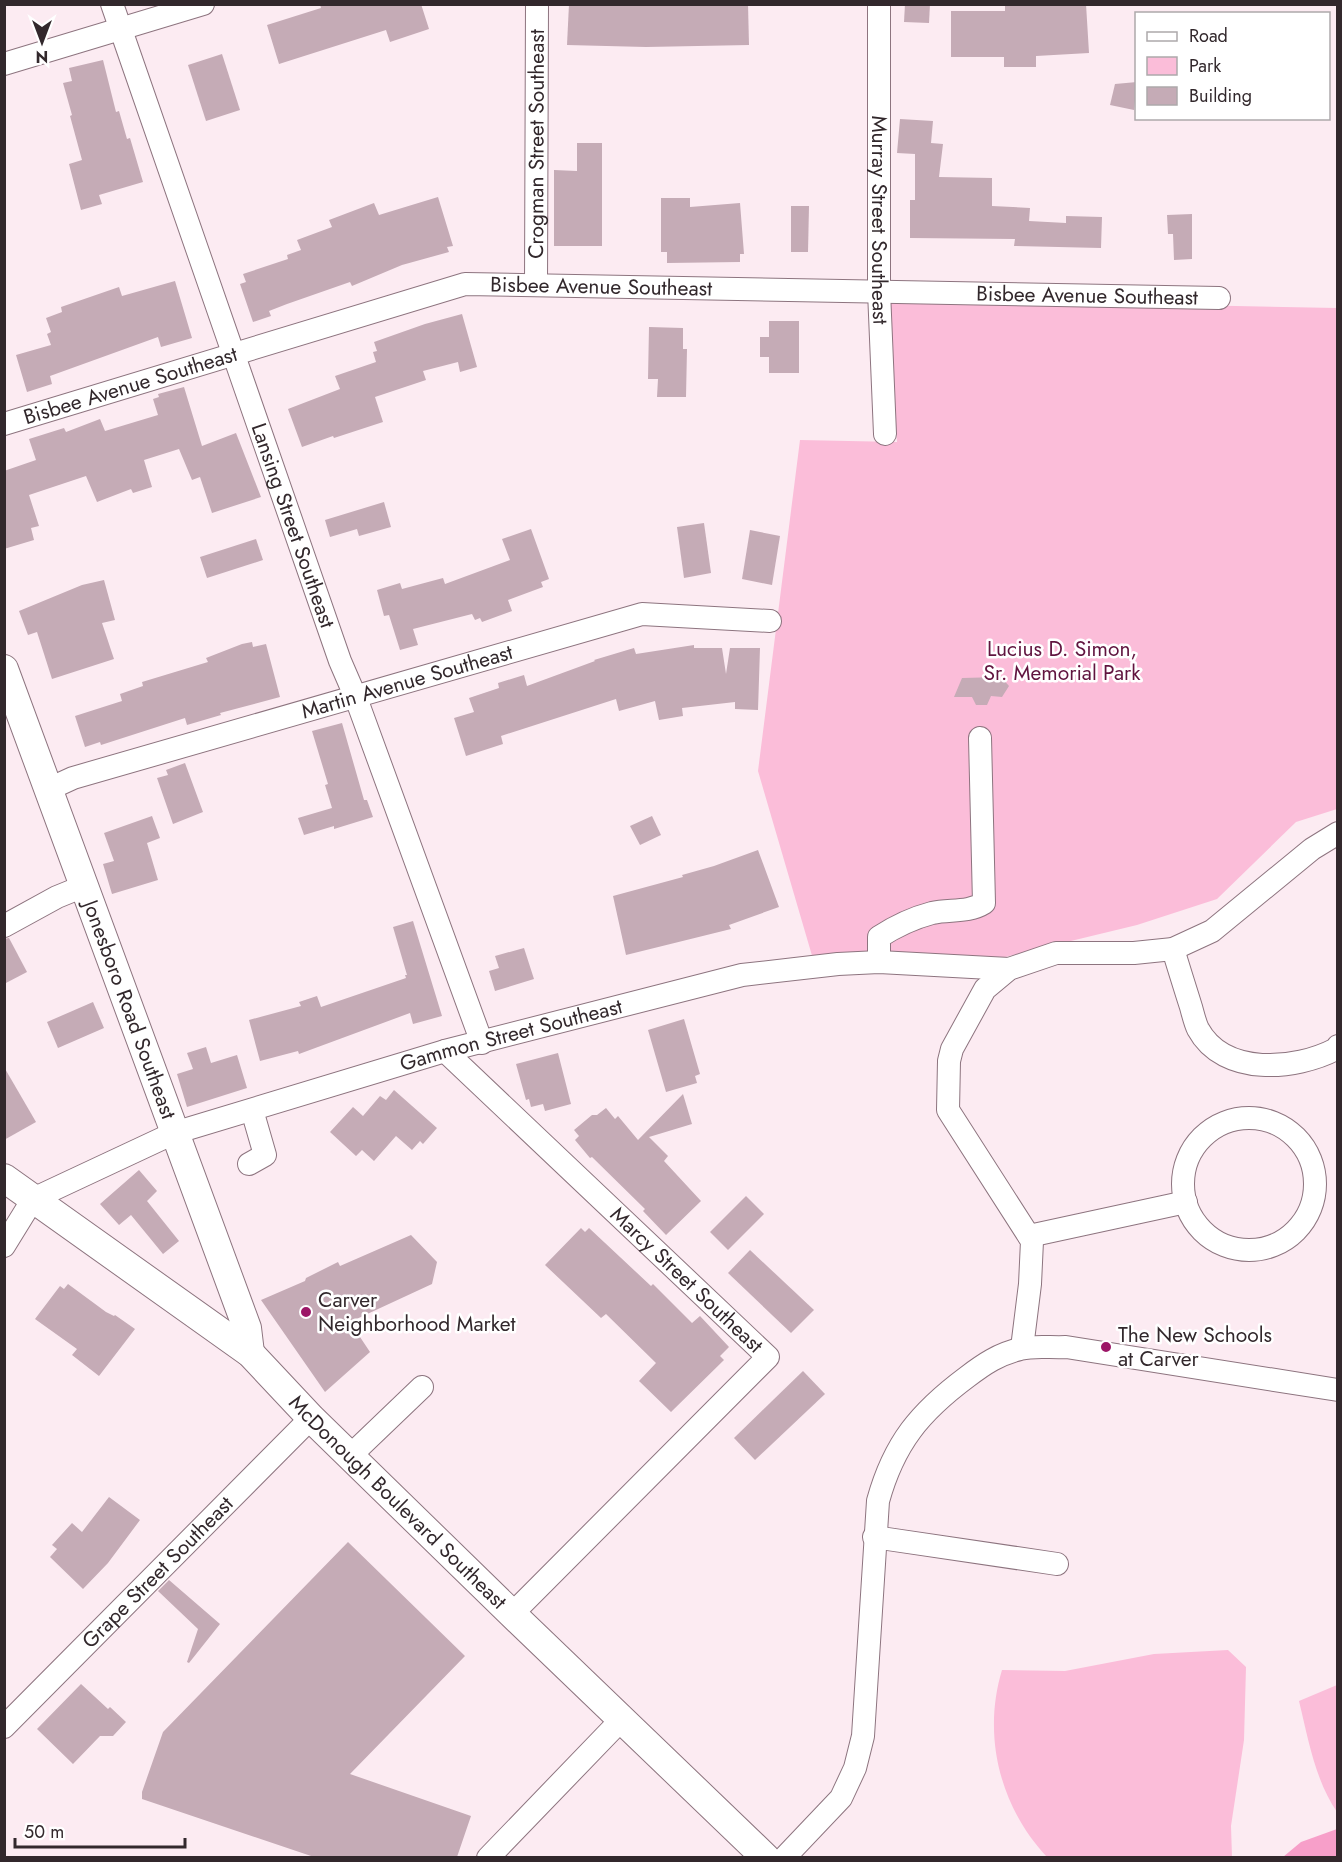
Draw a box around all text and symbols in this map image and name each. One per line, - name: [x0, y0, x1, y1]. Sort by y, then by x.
- north arrow: [12, 12, 72, 72]
- legend: [1135, 12, 1330, 120]
- text: Road: [1189, 23, 1228, 49]
- street label: Crogman Street Southeast: [521, 29, 552, 259]
- text: N: [36, 45, 48, 68]
- text: Park: [1189, 53, 1221, 79]
- text: Building: [1189, 83, 1252, 109]
- street label: Murray Street Southeast: [864, 115, 895, 325]
- street label: Bisbee Avenue Southeast: [490, 269, 712, 304]
- street label: Bisbee Avenue Southeast: [976, 278, 1198, 313]
- street label: Bisbee Avenue Southeast: [20, 339, 241, 432]
- street label: Lansing Street Southeast: [244, 419, 342, 632]
- park label: Lucius D. Simon, Sr. Memorial Park: [983, 634, 1141, 688]
- street label: Martin Avenue Southeast: [298, 637, 516, 726]
- street label: Jonesboro Road Southeast: [74, 893, 184, 1123]
- street label: Gammon Street Southeast: [396, 991, 625, 1079]
- street label: Marcy Street Southeast: [604, 1200, 770, 1360]
- place label: Carver Neighborhood Market: [318, 1285, 516, 1339]
- marker: Carver Neighborhood Market: [299, 1305, 313, 1319]
- place label: The New Schools at Carver: [1118, 1320, 1272, 1374]
- marker: The New Schools at Carver: [1099, 1340, 1113, 1354]
- street label: McDonough Boulevard Southeast: [282, 1389, 514, 1616]
- street label: Grape Street Southeast: [75, 1490, 240, 1655]
- scale bar: [15, 1811, 184, 1849]
- text: 50 m: [24, 1819, 64, 1845]

